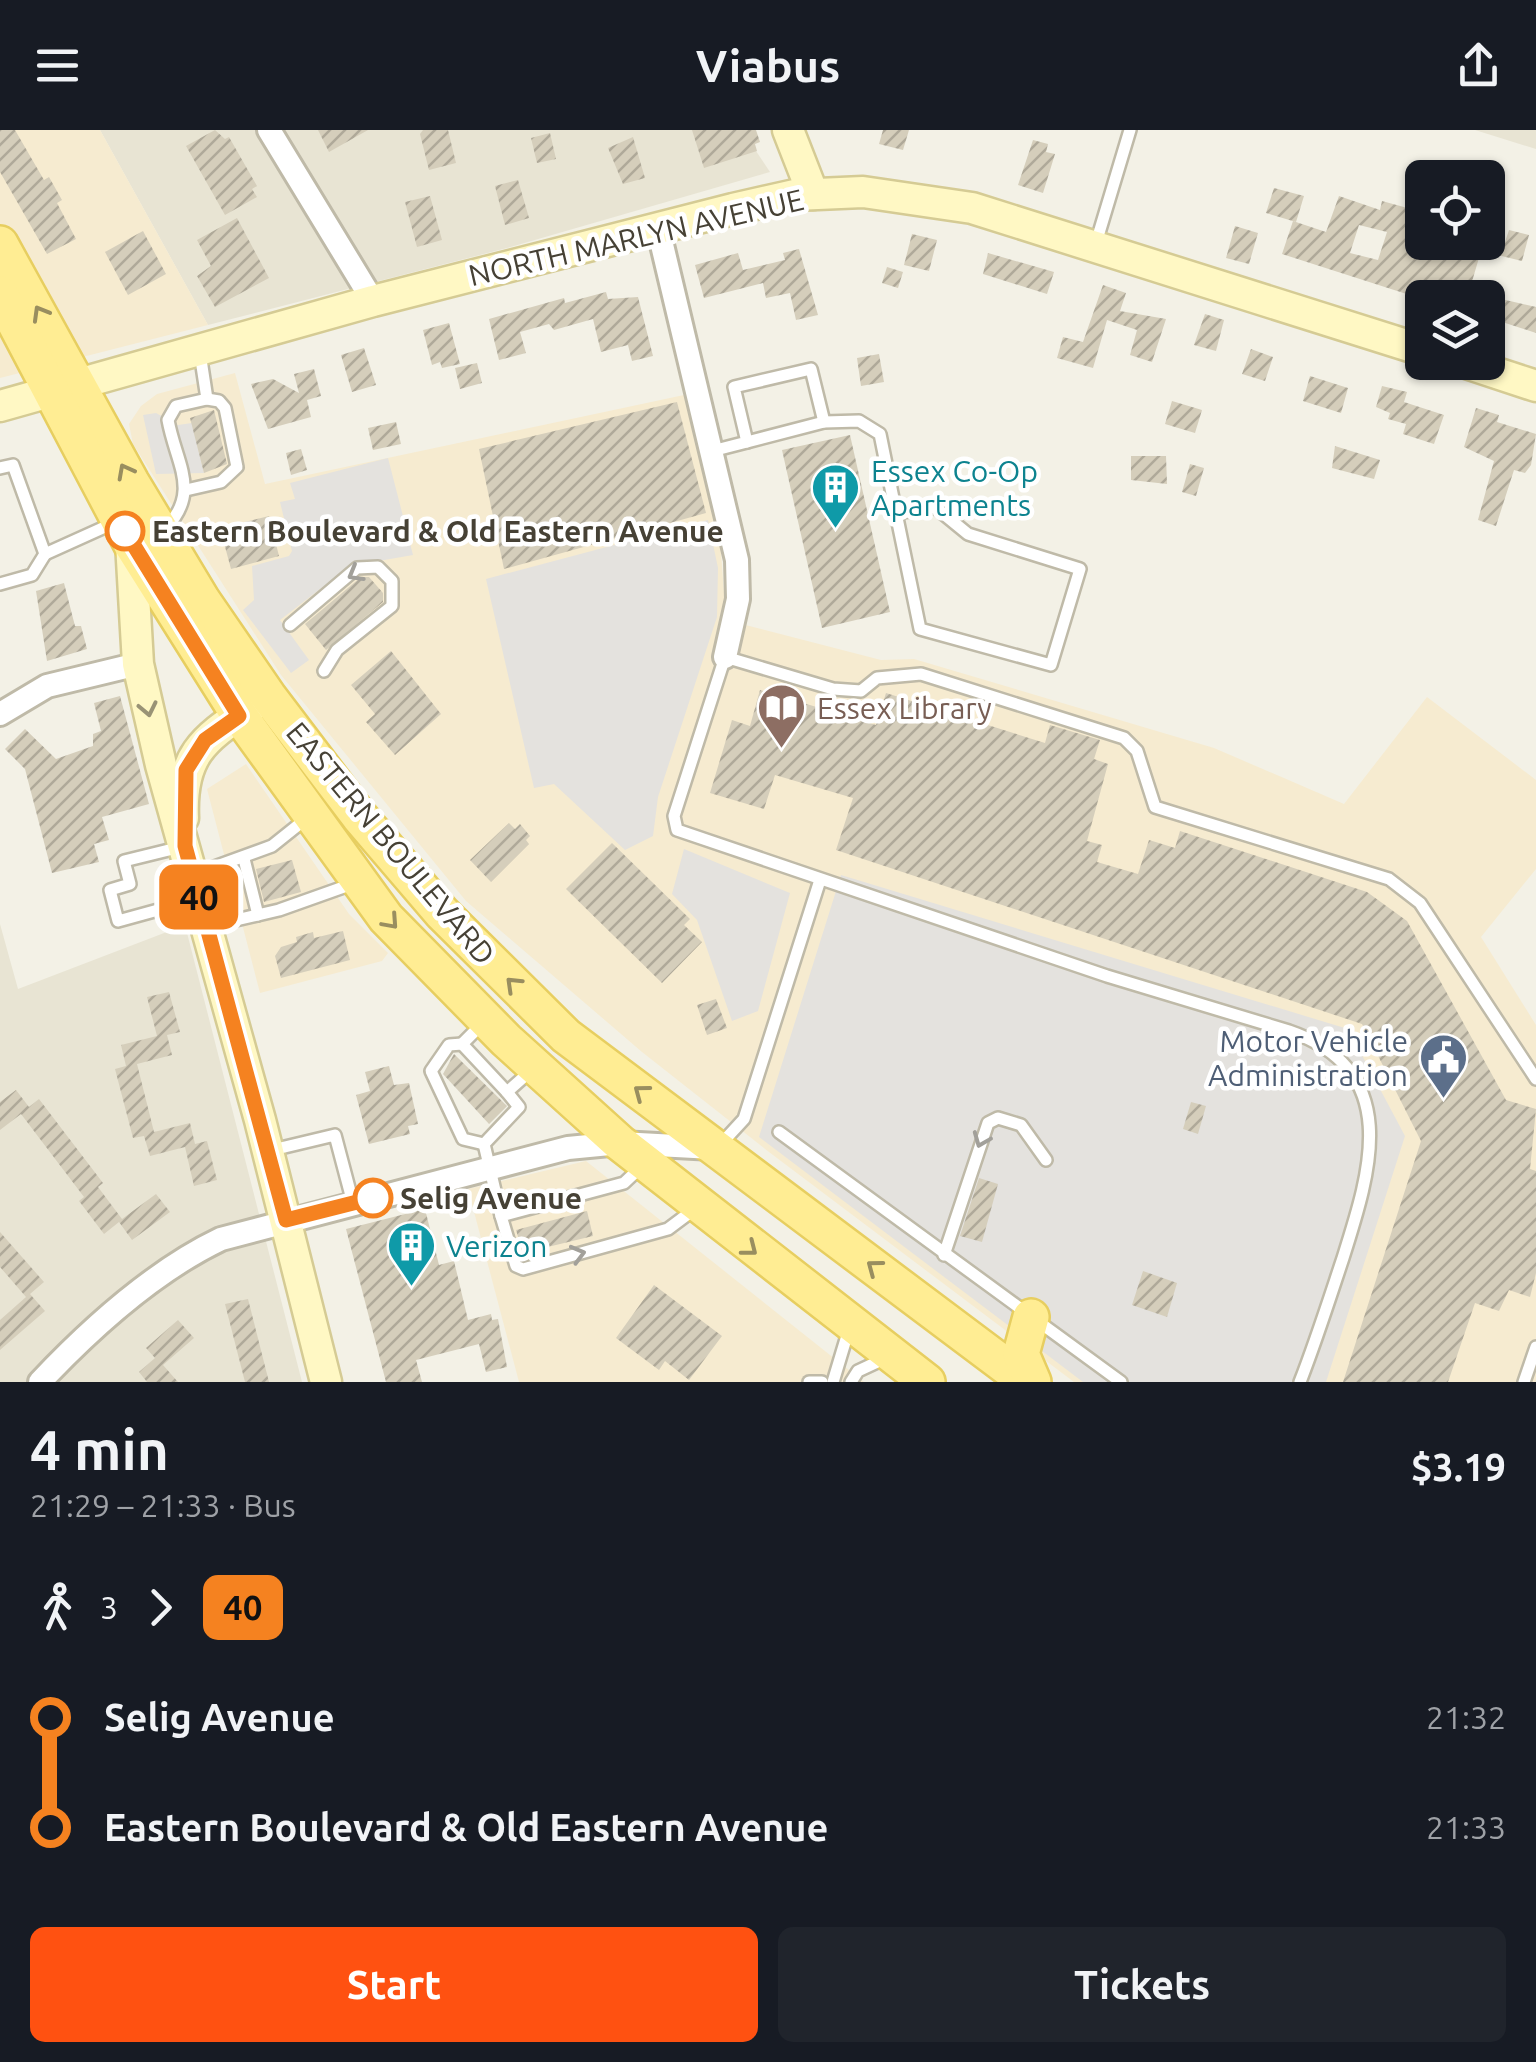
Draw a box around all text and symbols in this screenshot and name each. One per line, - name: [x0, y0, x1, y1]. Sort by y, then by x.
- icon: menu: [30, 38, 85, 93]
- icon: share: [1451, 38, 1506, 93]
- text: Viabus: [696, 40, 840, 91]
- map controls: [1405, 160, 1505, 380]
- button: locate: [1405, 160, 1505, 260]
- street label: NORTH MARLYN AVENUE: [465, 182, 807, 292]
- button: layers: [1405, 280, 1505, 380]
- one-way arrow: [32, 306, 52, 324]
- place label: Essex Co-Op Apartments: [871, 454, 1038, 522]
- building icon: Essex Co-Op Apartments: [810, 462, 862, 530]
- one-way arrow: [118, 463, 137, 482]
- marker: Eastern Boulevard & Old Eastern Avenue: [106, 512, 144, 550]
- place label: Eastern Boulevard & Old Eastern Avenue: [152, 514, 724, 548]
- one-way arrow: [348, 562, 366, 582]
- library icon: Essex Library: [756, 682, 808, 750]
- place label: Essex Library: [817, 691, 992, 725]
- one-way arrow: [136, 700, 157, 717]
- street label: EASTERN BOULEVARD: [280, 715, 502, 971]
- line badge: 40: [154, 864, 244, 930]
- text: 40: [179, 877, 219, 917]
- one-way arrow: [380, 911, 398, 929]
- one-way arrow: [506, 978, 524, 996]
- place label: Motor Vehicle Administration: [1208, 1024, 1408, 1092]
- public building icon: Motor Vehicle Administration: [1417, 1032, 1469, 1100]
- one-way arrow: [634, 1086, 652, 1103]
- one-way arrow: [972, 1130, 992, 1148]
- marker: Selig Avenue: [354, 1179, 392, 1217]
- place label: Selig Avenue: [400, 1181, 582, 1215]
- building icon: Verizon: [385, 1220, 437, 1288]
- place label: Verizon: [446, 1229, 547, 1263]
- one-way arrow: [739, 1237, 757, 1254]
- one-way arrow: [569, 1244, 586, 1265]
- one-way arrow: [867, 1261, 885, 1278]
- text: 4 min: [30, 1419, 169, 1480]
- text: $3.19: [1411, 1446, 1506, 1488]
- text: 21:29 – 21:33 · Bus: [30, 1487, 296, 1523]
- icon: walk: [30, 1580, 85, 1635]
- icon: forward: [133, 1580, 188, 1635]
- text: 40: [223, 1587, 263, 1627]
- text: 3: [100, 1589, 118, 1625]
- text: Selig Avenue: [104, 1696, 335, 1738]
- text: 21:32: [1426, 1699, 1506, 1735]
- text: Eastern Boulevard & Old Eastern Avenue: [104, 1806, 828, 1848]
- text: 21:33: [1426, 1809, 1506, 1845]
- button: Start: [30, 1927, 758, 2042]
- button: Tickets: [778, 1927, 1506, 2042]

